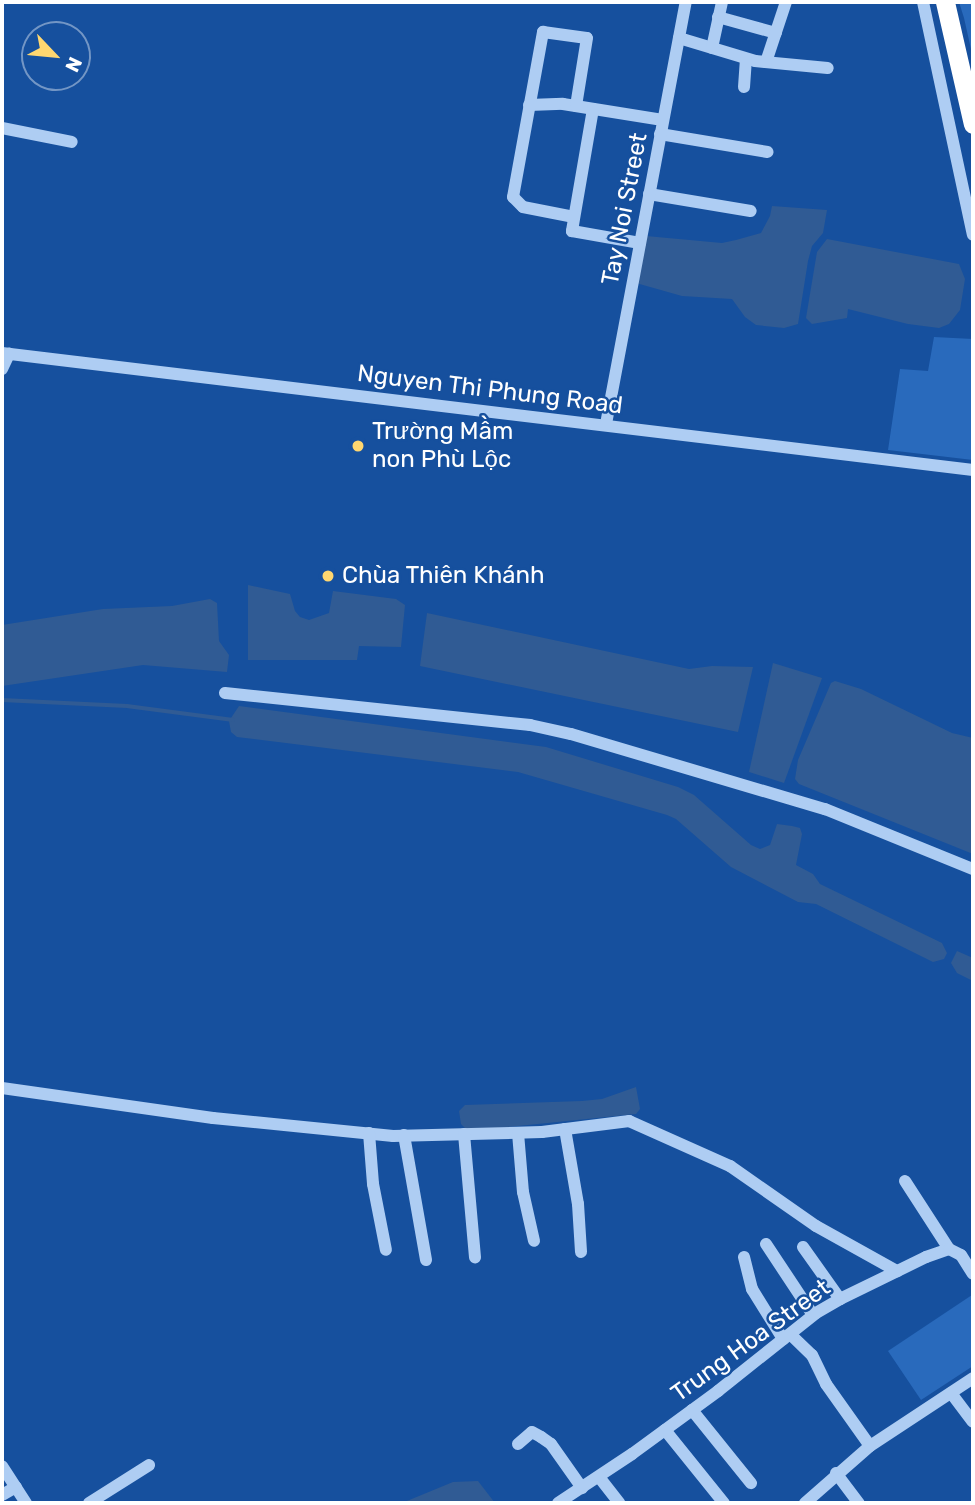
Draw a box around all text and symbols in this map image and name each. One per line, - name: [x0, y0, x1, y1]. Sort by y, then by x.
- north arrow: [21, 21, 91, 91]
- text: N: [60, 53, 87, 76]
- street label: Tay Noi Street: [596, 130, 654, 288]
- street label: Nguyen Thi Phung Road: [355, 359, 625, 421]
- place label: Trường Mầm non Phù Lộc: [372, 418, 513, 474]
- marker: Trường Mầm non Phù Lộc: [350, 438, 366, 454]
- place label: Chùa Thiên Khánh: [342, 562, 545, 590]
- marker: Chùa Thiên Khánh: [320, 568, 336, 584]
- street label: Trung Hoa Street: [666, 1274, 836, 1408]

